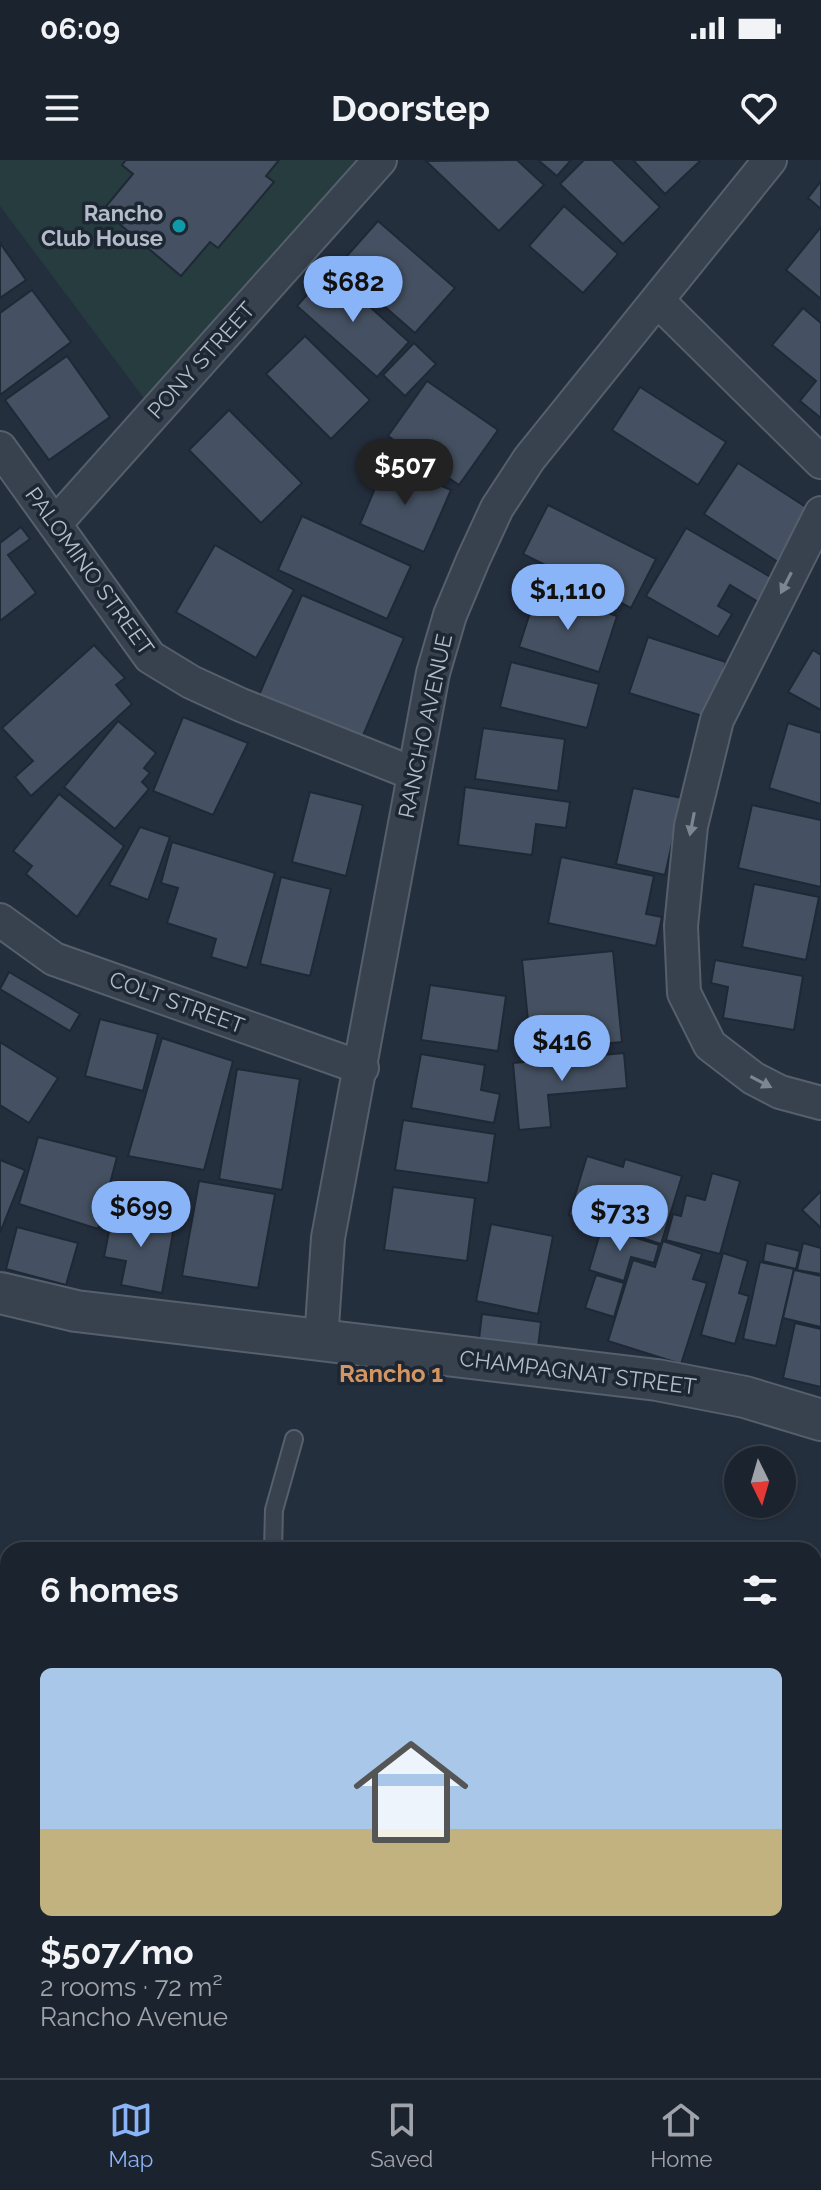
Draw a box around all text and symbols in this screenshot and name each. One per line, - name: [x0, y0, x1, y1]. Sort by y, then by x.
- text: 06:09: [40, 11, 120, 46]
- icon: menu: [40, 86, 84, 130]
- icon: heart: [737, 86, 781, 130]
- text: Doorstep: [331, 87, 490, 129]
- place label: Rancho Club House: [41, 200, 163, 251]
- marker: Rancho Club House: [170, 217, 188, 235]
- pin: $682: [306, 256, 400, 324]
- text: $682: [322, 267, 384, 297]
- street label: PONY STREET: [142, 296, 260, 424]
- pin: $507: [358, 439, 452, 507]
- text: $507: [374, 450, 436, 480]
- street label: PALOMINO STREET: [20, 482, 160, 661]
- pin: $1,110: [503, 564, 633, 632]
- one-way arrow: [779, 571, 793, 594]
- text: $1,110: [529, 575, 607, 605]
- street label: RANCHO AVENUE: [393, 631, 457, 821]
- one-way arrow: [686, 811, 698, 836]
- street label: COLT STREET: [106, 966, 248, 1039]
- pin: $416: [515, 1015, 609, 1083]
- text: $416: [532, 1026, 592, 1056]
- one-way arrow: [750, 1075, 773, 1088]
- pin: $699: [94, 1181, 188, 1249]
- pin: $733: [573, 1185, 667, 1253]
- text: $699: [110, 1192, 172, 1222]
- text: $733: [590, 1196, 650, 1226]
- street label: CHAMPAGNAT STREET: [458, 1345, 698, 1399]
- district label: Rancho 1: [339, 1359, 443, 1388]
- north arrow: [724, 1446, 796, 1518]
- map controls: [724, 1446, 796, 1518]
- icon: filters: [738, 1568, 782, 1612]
- text: 6 homes: [40, 1570, 179, 1610]
- icon: home: [339, 1720, 483, 1864]
- text: $507/mo: [40, 1932, 194, 1972]
- text: 2 rooms · 72 m²: [40, 1972, 223, 2002]
- text: Rancho Avenue: [40, 2002, 228, 2032]
- tab: Map: [109, 2098, 153, 2172]
- tab: Saved: [370, 2098, 433, 2172]
- tab: Home: [650, 2098, 712, 2172]

